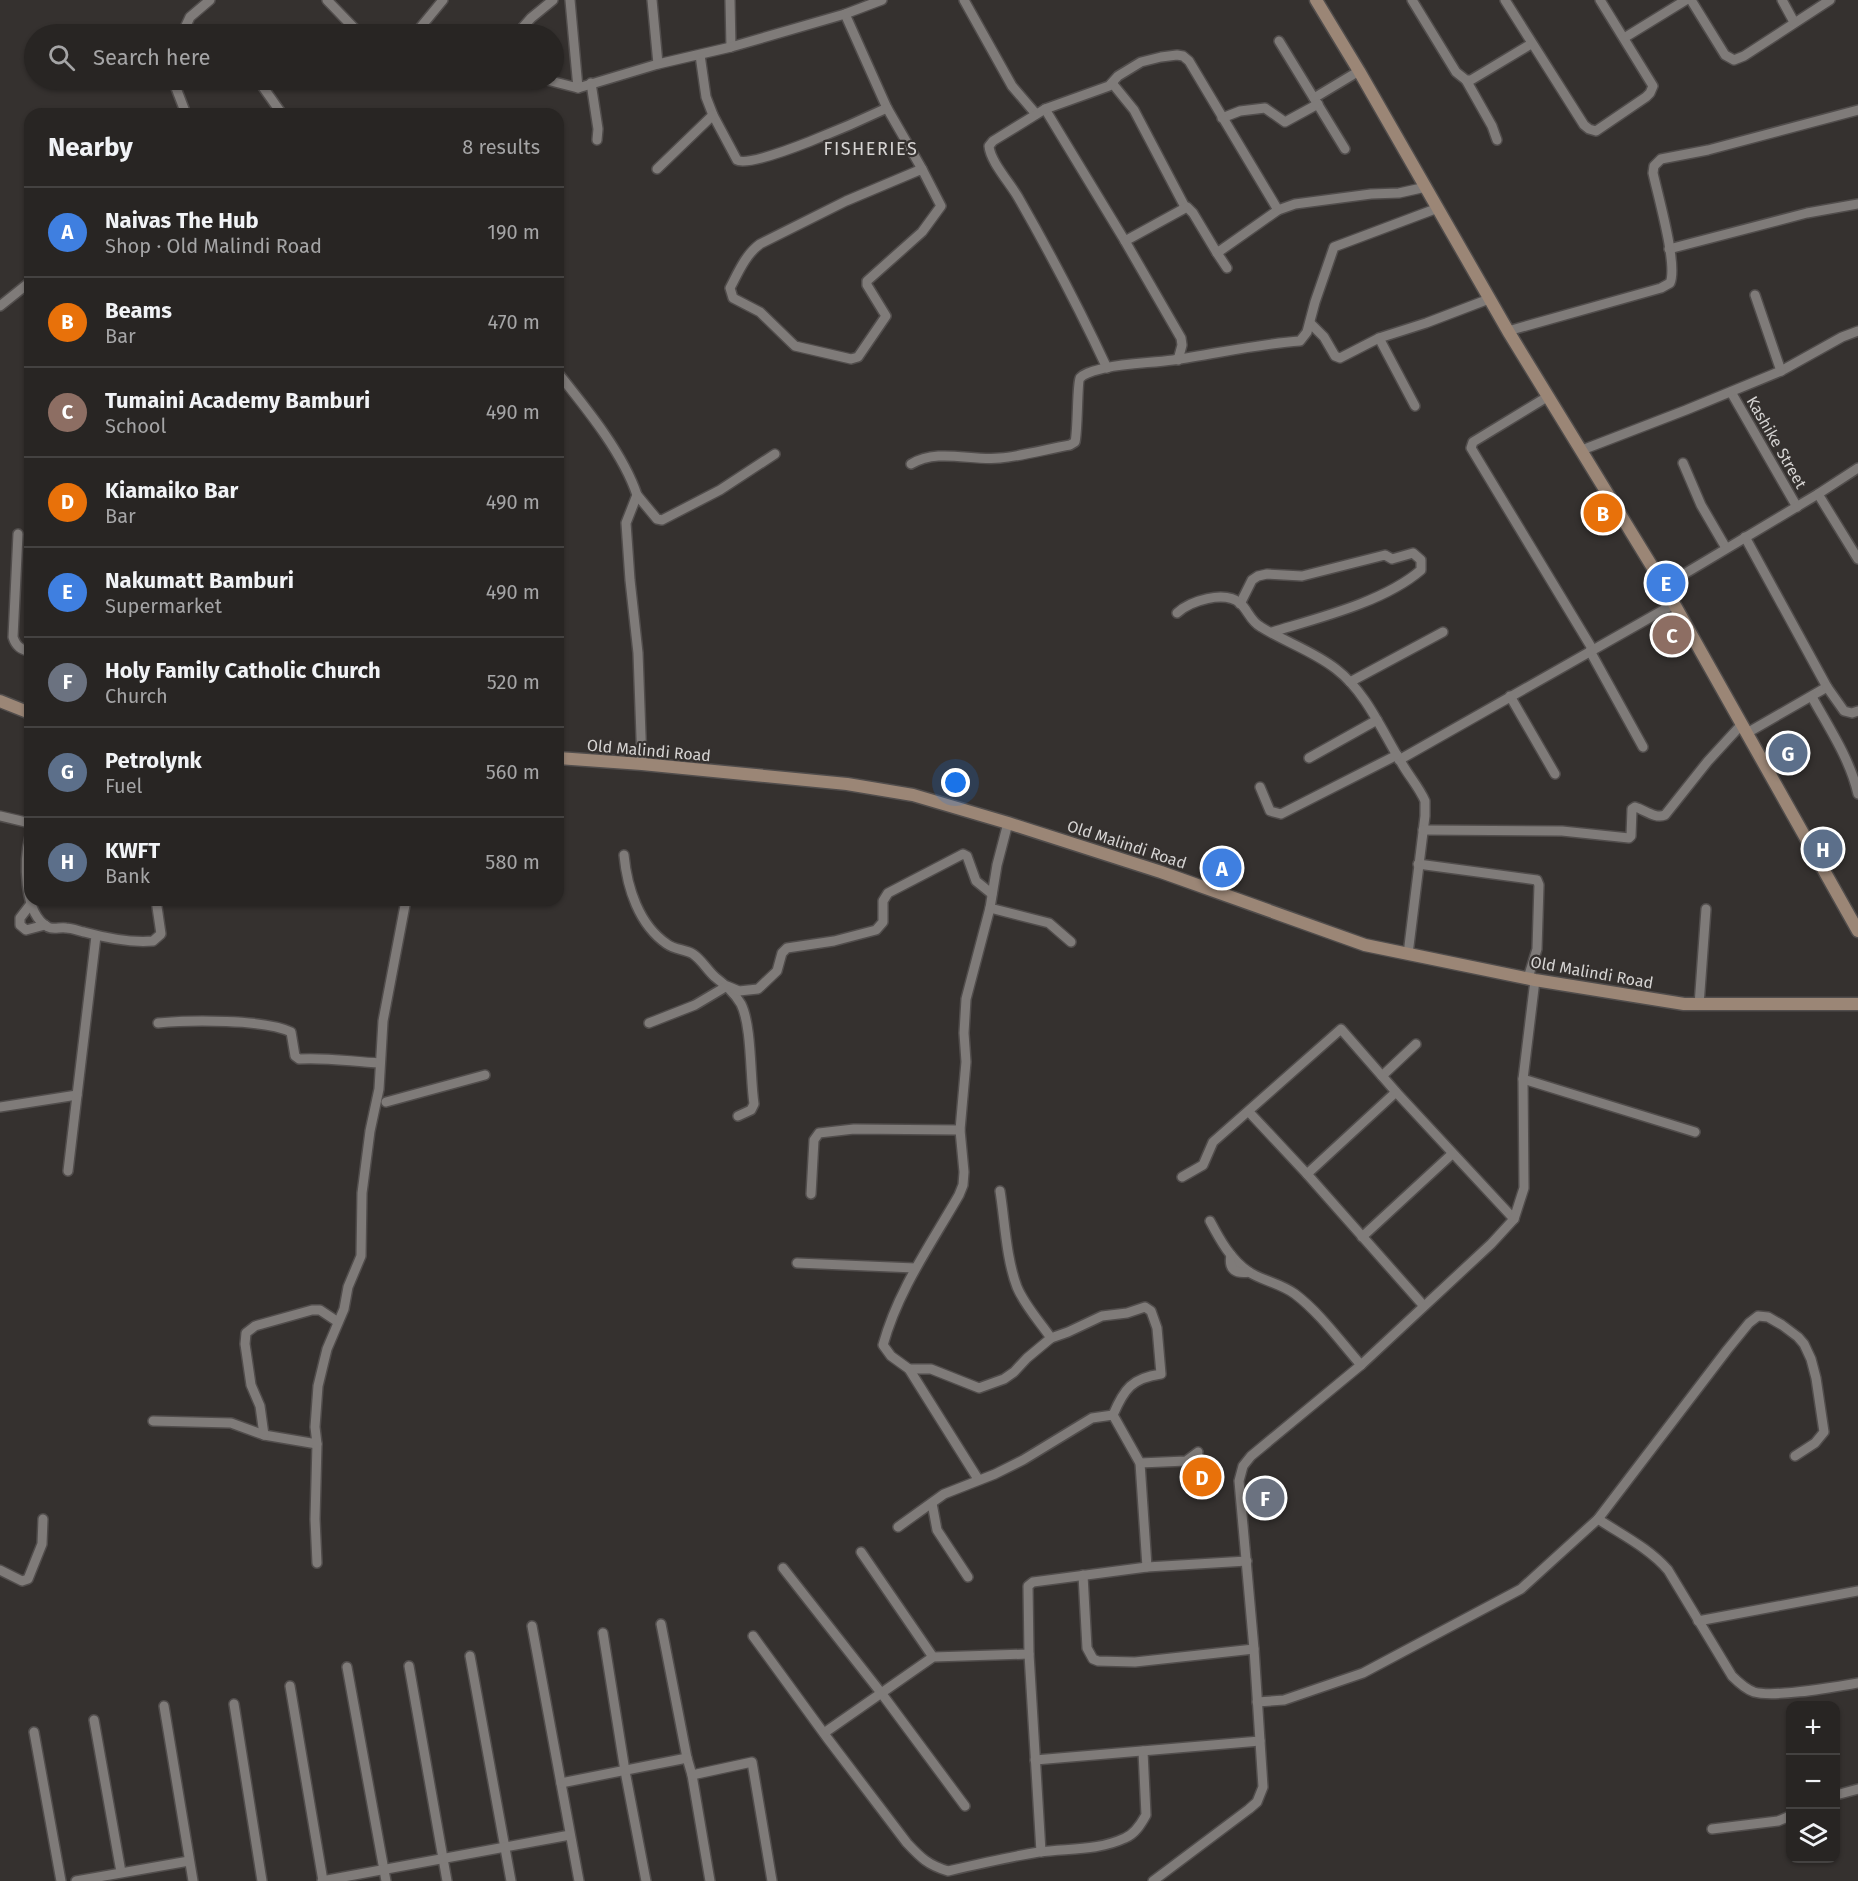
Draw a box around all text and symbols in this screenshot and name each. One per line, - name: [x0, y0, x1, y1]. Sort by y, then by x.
- search box: [24, 24, 564, 90]
- icon: search: [45, 41, 78, 74]
- text: Search here: [93, 44, 211, 71]
- text: Nearby: [48, 132, 133, 163]
- text: 8 results: [462, 135, 540, 159]
- district label: FISHERIES: [824, 138, 918, 160]
- text: Naivas The Hub: [105, 207, 259, 234]
- text: A: [62, 220, 73, 244]
- text: 190 m: [487, 220, 540, 244]
- text: Shop · Old Malindi Road: [105, 234, 322, 258]
- text: Beams: [105, 297, 172, 324]
- text: B: [61, 310, 74, 334]
- text: 470 m: [488, 310, 540, 334]
- text: Bar: [105, 324, 136, 348]
- text: Tumaini Academy Bamburi: [105, 387, 370, 414]
- street label: Kashike Street: [1742, 393, 1811, 492]
- text: C: [62, 400, 73, 424]
- text: 490 m: [486, 400, 540, 424]
- text: School: [105, 414, 166, 438]
- text: Kiamaiko Bar: [105, 477, 238, 504]
- text: D: [61, 490, 74, 514]
- text: 490 m: [486, 490, 540, 514]
- pin: B: [1584, 490, 1622, 536]
- text: Bar: [105, 504, 136, 528]
- pin: E: [1646, 560, 1686, 606]
- text: Nakumatt Bamburi: [105, 567, 294, 594]
- text: E: [62, 580, 73, 604]
- text: 490 m: [486, 580, 540, 604]
- text: Supermarket: [105, 594, 222, 618]
- pin: C: [1652, 612, 1692, 658]
- text: Holy Family Catholic Church: [105, 657, 381, 684]
- text: F: [63, 670, 72, 694]
- text: 520 m: [487, 670, 540, 694]
- text: Church: [105, 684, 168, 708]
- pin: G: [1768, 730, 1808, 776]
- street label: Old Malindi Road: [586, 736, 712, 765]
- text: Petrolynk: [105, 747, 202, 774]
- text: G: [61, 760, 74, 784]
- text: 560 m: [486, 760, 540, 784]
- your location: [941, 768, 970, 797]
- text: Fuel: [105, 774, 142, 798]
- street label: Old Malindi Road: [1065, 816, 1189, 873]
- pin: H: [1804, 826, 1842, 872]
- text: KWFT: [105, 837, 160, 864]
- pin: A: [1202, 846, 1242, 890]
- text: H: [61, 850, 74, 874]
- text: 580 m: [485, 850, 540, 874]
- text: Bank: [105, 864, 150, 888]
- street label: Old Malindi Road: [1529, 952, 1655, 993]
- pin: D: [1182, 1454, 1222, 1500]
- pin: F: [1246, 1476, 1284, 1520]
- map controls: [1786, 1701, 1840, 1863]
- button: +: [1786, 1701, 1840, 1755]
- button: −: [1786, 1755, 1840, 1809]
- button: layers: [1786, 1809, 1840, 1863]

